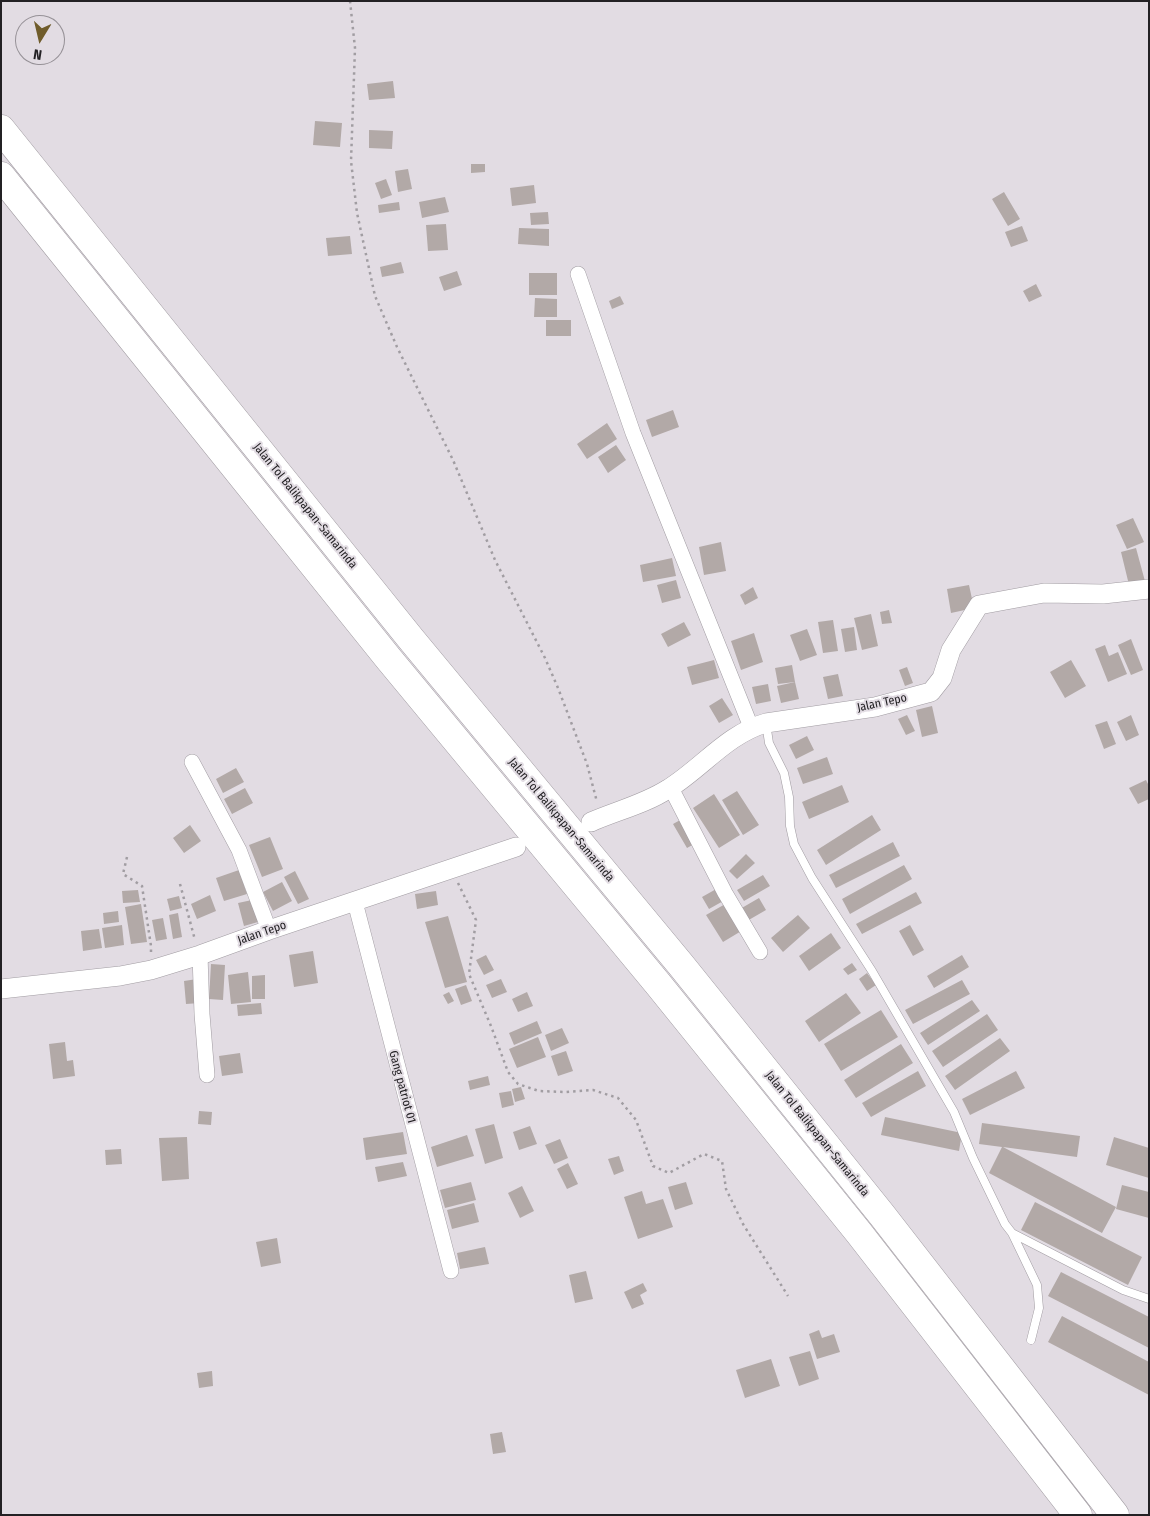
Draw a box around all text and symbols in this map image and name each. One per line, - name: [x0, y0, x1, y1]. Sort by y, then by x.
- north arrow: [15, 15, 65, 65]
- text: N: [32, 45, 43, 63]
- street label: Jalan Tol Balikpapan–Samarinda: [250, 440, 360, 572]
- street label: Jalan Tepo: [856, 691, 908, 715]
- street label: Jalan Tol Balikpapan–Samarinda: [505, 755, 617, 885]
- street label: Jalan Tepo: [236, 918, 288, 948]
- street label: Gang patriot 01: [385, 1049, 419, 1125]
- street label: Jalan Tol Balikpapan–Samarinda: [762, 1068, 872, 1200]

